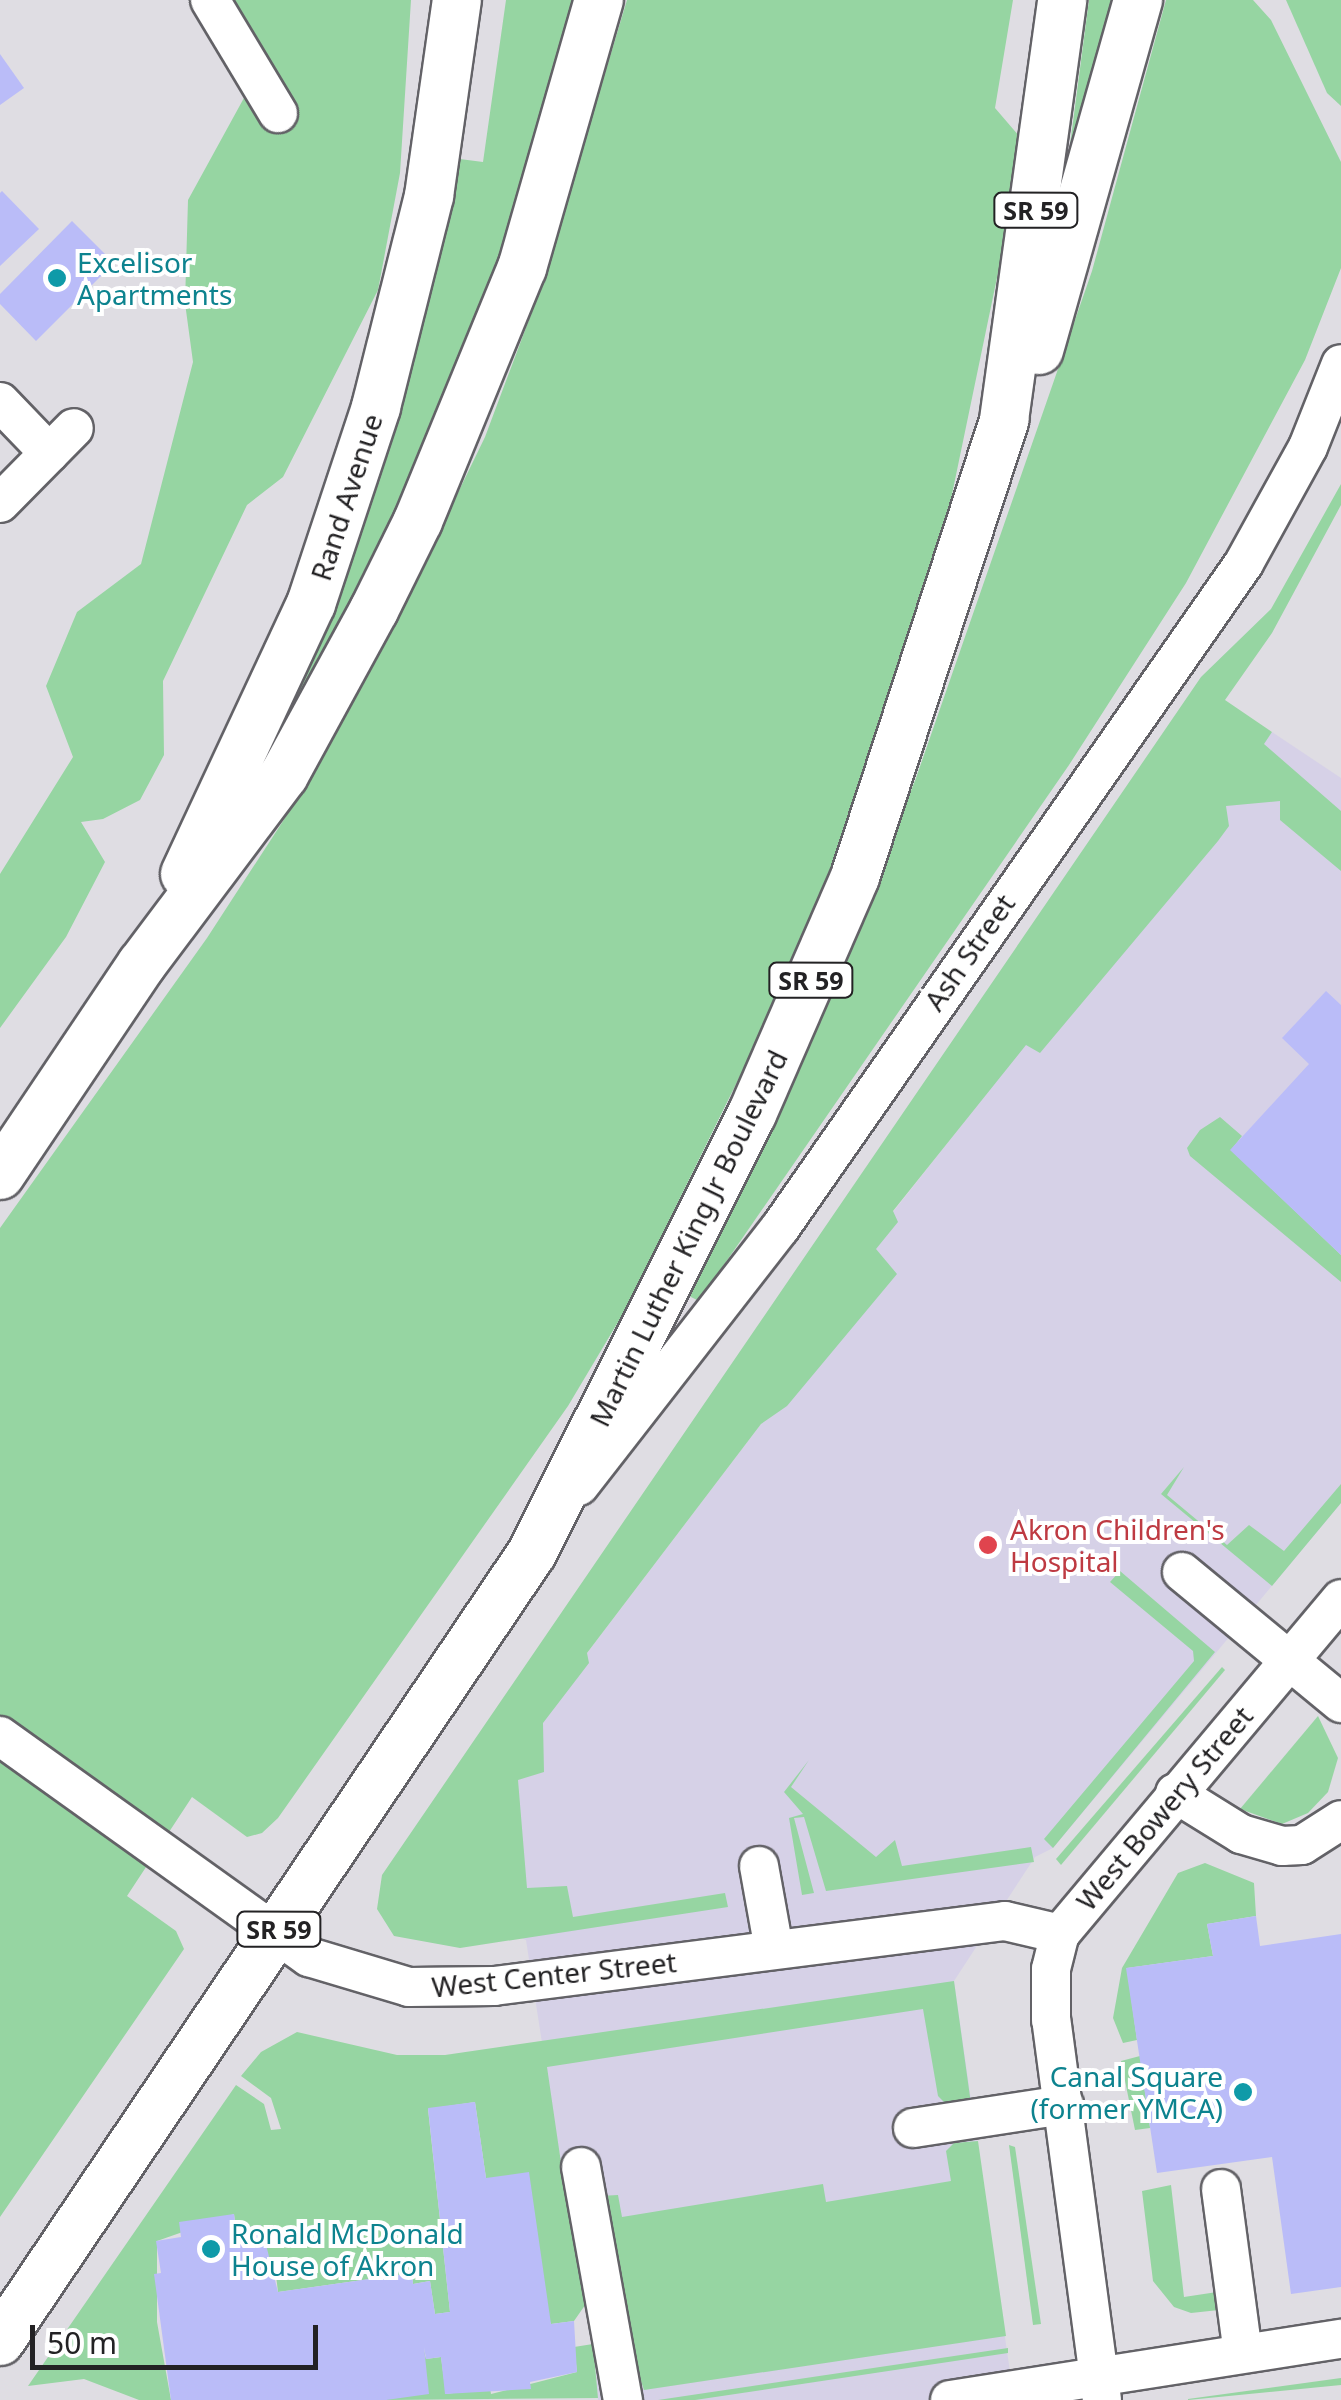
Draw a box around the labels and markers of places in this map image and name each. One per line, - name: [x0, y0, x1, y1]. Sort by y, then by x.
- place label: Excelisor Apartments: [77, 245, 232, 311]
- marker: Excelisor Apartments: [46, 267, 68, 289]
- place label: Akron Children's Hospital: [1010, 1512, 1225, 1578]
- marker: Akron Children's Hospital: [975, 1532, 1001, 1558]
- place label: Canal Square (former YMCA): [1030, 2059, 1223, 2125]
- marker: Canal Square (former YMCA): [1232, 2081, 1254, 2103]
- place label: Ronald McDonald House of Akron: [231, 2216, 464, 2282]
- marker: Ronald McDonald House of Akron: [200, 2238, 222, 2260]

